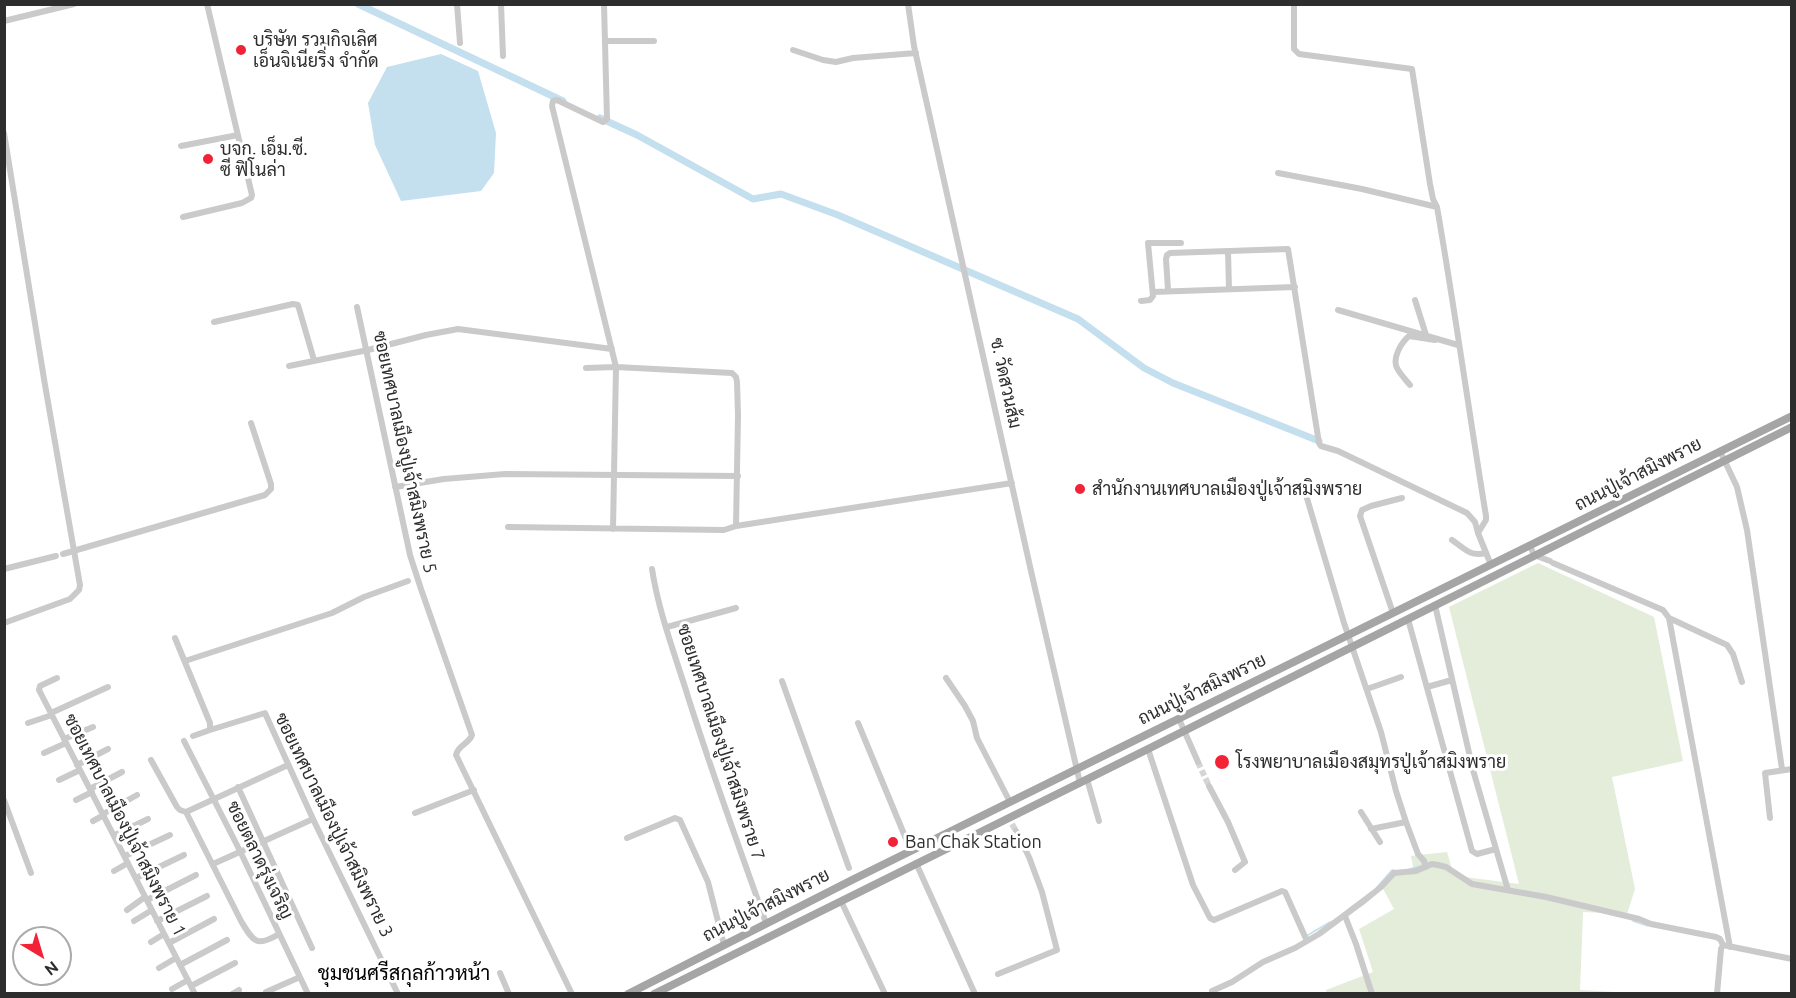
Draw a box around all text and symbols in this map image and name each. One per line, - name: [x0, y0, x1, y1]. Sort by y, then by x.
- place label: บริษัท รวมกิจเลิศ เอ็นจิเนียริ่ง จำกัด: [253, 29, 379, 72]
- marker: บริษัท รวมกิจเลิศ เอ็นจิเนียริ่ง จำกัด: [234, 43, 248, 57]
- place label: บจก. เอ็ม.ซี. ซี ฟิโนล่า: [220, 138, 308, 180]
- marker: บจก. เอ็ม.ซี. ซี ฟิโนล่า: [201, 152, 215, 166]
- street label: ซอยเทศบาลเมืองปู่เจ้าสมิงพราย 5: [369, 329, 441, 575]
- street label: ซ. วัดสวนส้ม: [986, 336, 1026, 430]
- street label: ถนนปู่เจ้าสมิงพราย: [1571, 433, 1705, 515]
- place label: สำนักงานเทศบาลเมืองปู่เจ้าสมิงพราย: [1092, 478, 1362, 500]
- marker: สำนักงานเทศบาลเมืองปู่เจ้าสมิงพราย: [1073, 482, 1087, 496]
- street label: ซอยเทศบาลเมืองปู่เจ้าสมิงพราย 7: [673, 621, 769, 863]
- street label: ถนนปู่เจ้าสมิงพราย: [1134, 649, 1270, 729]
- street label: ซอยเทศบาลเมืองปู่เจ้าสมิงพราย 3: [270, 709, 398, 941]
- street label: ซอยเทศบาลเมืองปู่เจ้าสมิงพราย 1: [59, 710, 191, 940]
- place label: โรงพยาบาลเมืองสมุทรปู่เจ้าสมิงพราย: [1236, 751, 1506, 773]
- marker: โรงพยาบาลเมืองสมุทรปู่เจ้าสมิงพราย: [1213, 753, 1231, 771]
- street label: ซอยตลาดรุ่งเจริญ: [222, 797, 298, 923]
- place label: Ban Chak Station: [905, 831, 1042, 853]
- marker: Ban Chak Station: [886, 835, 900, 849]
- street label: ถนนปู่เจ้าสมิงพราย: [699, 864, 833, 946]
- north arrow: [12, 926, 72, 986]
- text: N: [42, 958, 62, 979]
- district label: ชุมชนศรีสกุลก้าวหน้า: [318, 961, 490, 985]

